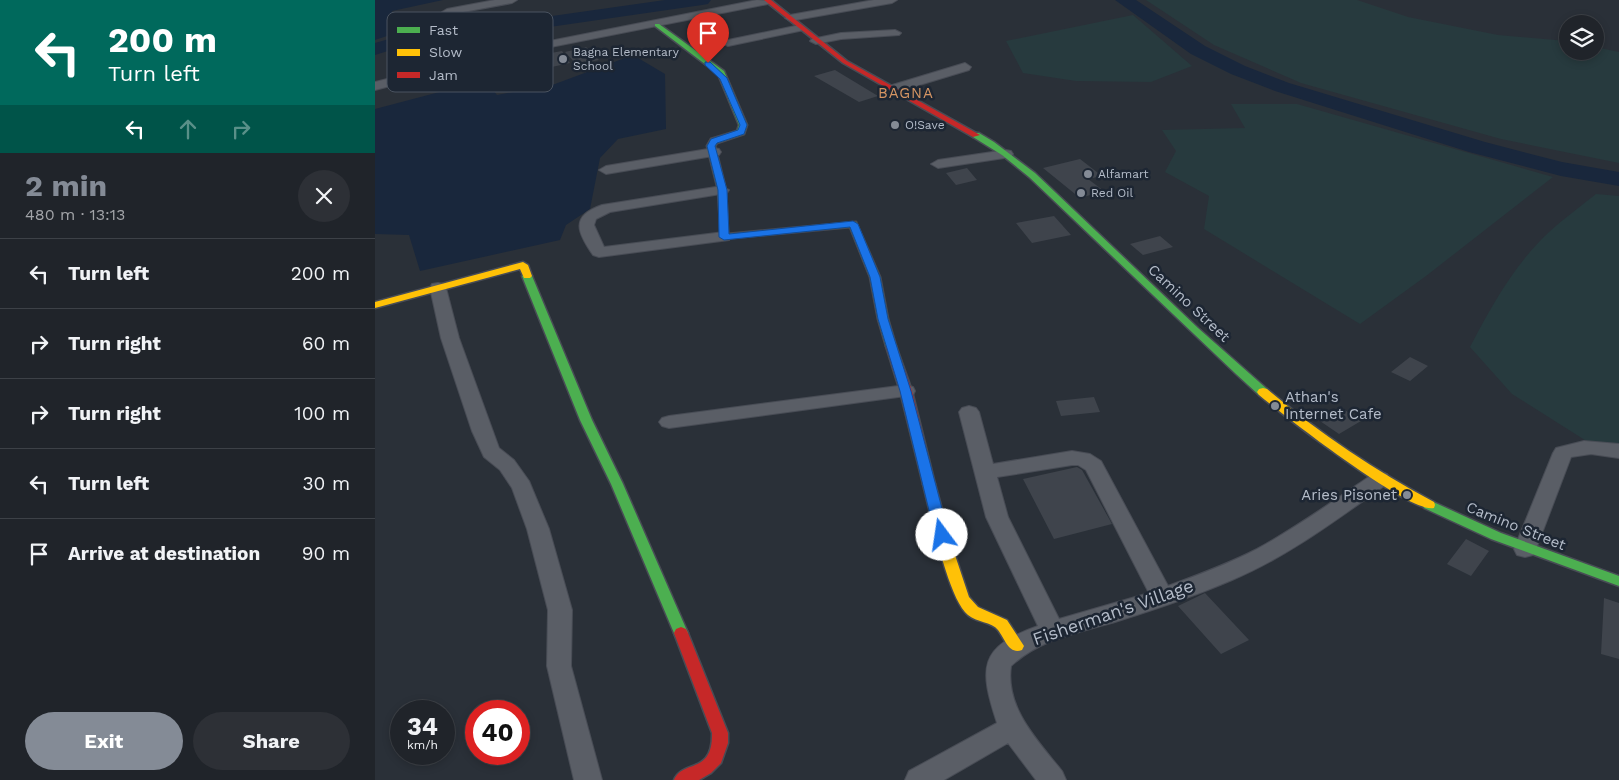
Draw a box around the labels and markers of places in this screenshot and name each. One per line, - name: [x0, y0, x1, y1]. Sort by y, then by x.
- pin: [687, 12, 729, 63]
- place label: Bagna Elementary School: [573, 45, 680, 73]
- marker: Bagna Elementary School: [557, 53, 569, 65]
- place label: O!Save: [905, 118, 945, 132]
- marker: O!Save: [889, 119, 901, 131]
- place label: Alfamart: [1098, 167, 1149, 181]
- marker: Alfamart: [1082, 168, 1094, 180]
- place label: Red Oil: [1091, 186, 1133, 200]
- marker: Red Oil: [1075, 187, 1087, 199]
- place label: Athan's Internet Cafe: [1285, 388, 1382, 423]
- marker: Athan's Internet Cafe: [1269, 400, 1281, 412]
- place label: Aries Pisonet: [1301, 486, 1398, 504]
- marker: Aries Pisonet: [1401, 489, 1413, 501]

